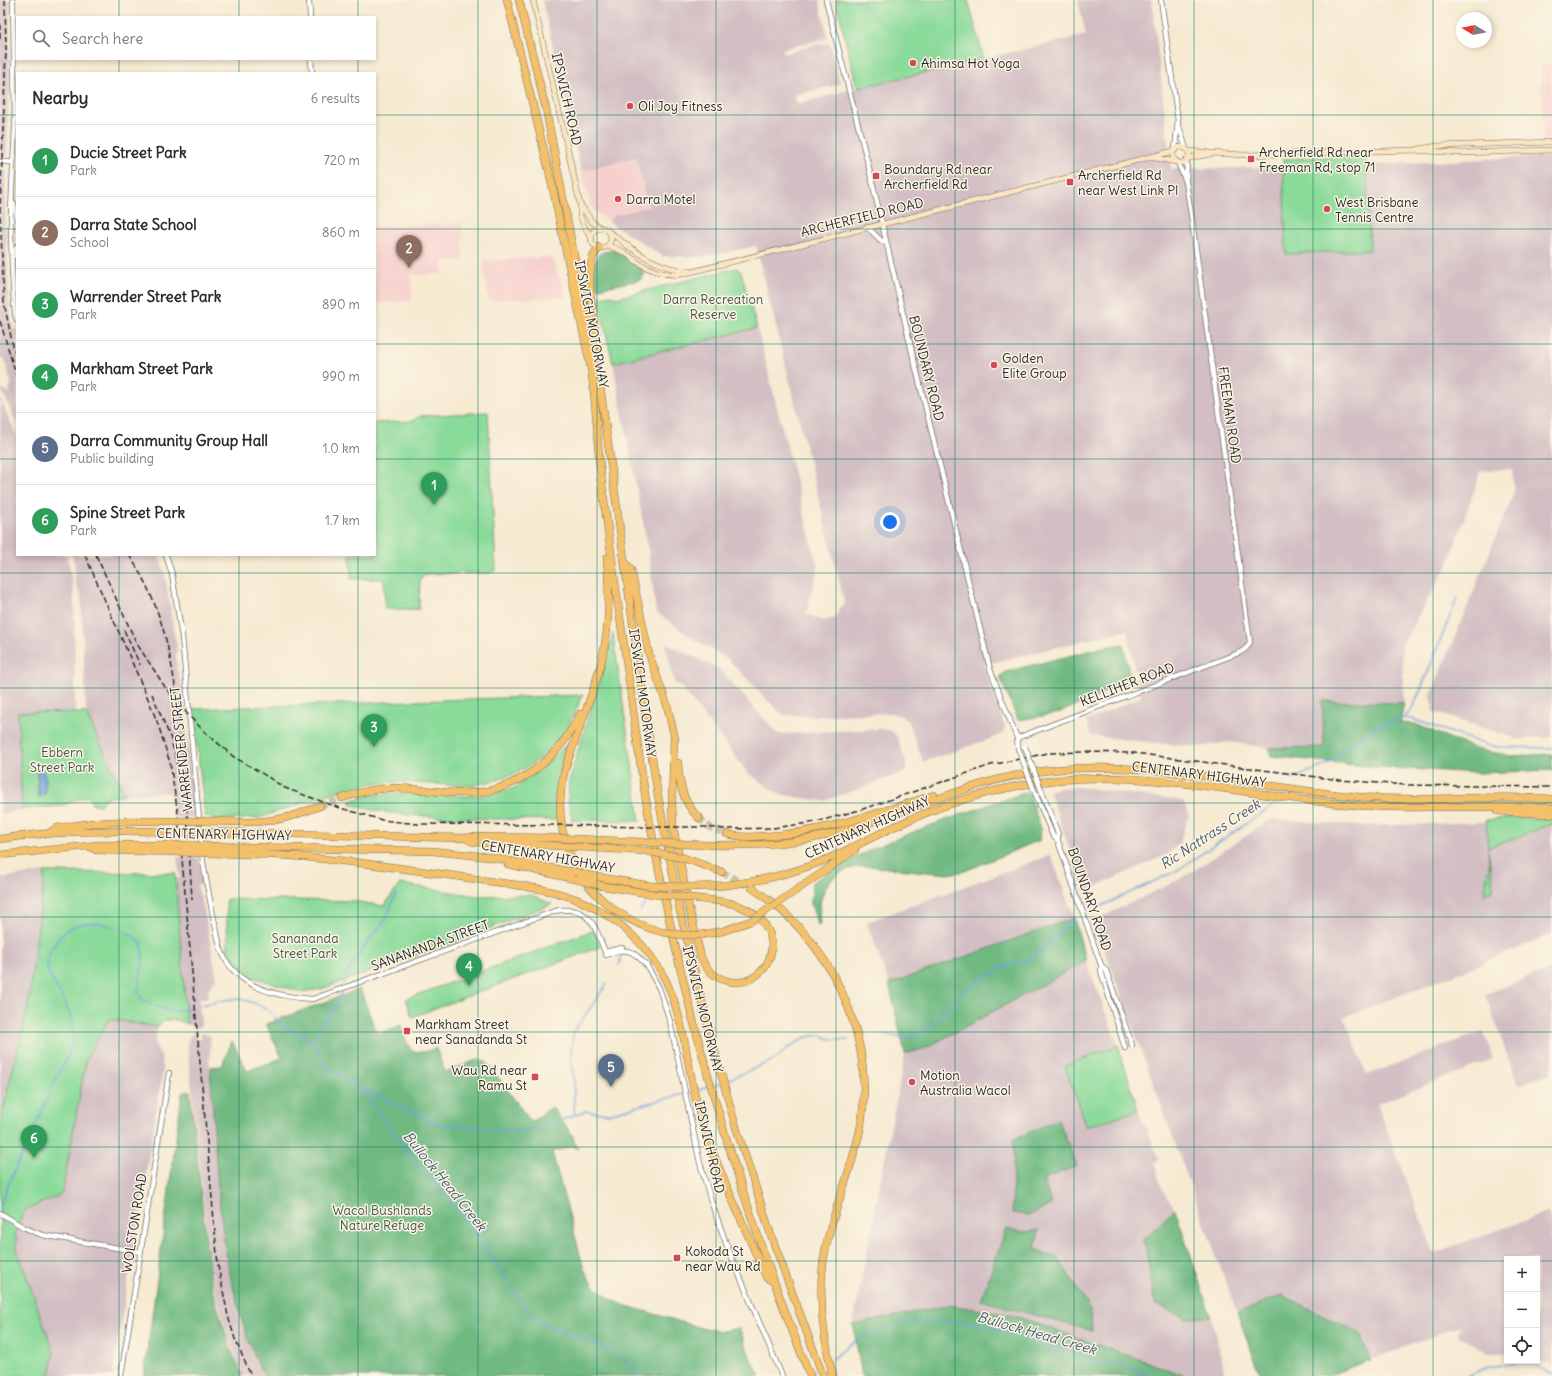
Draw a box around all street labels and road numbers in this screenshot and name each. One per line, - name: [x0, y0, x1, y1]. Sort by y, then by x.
- street label: IPSWICH ROAD: [548, 51, 585, 147]
- street label: ARCHERFIELD ROAD: [799, 194, 925, 241]
- street label: IPSWICH MOTORWAY: [571, 259, 612, 390]
- street label: BOUNDARY ROAD: [905, 314, 948, 423]
- street label: FREEMAN ROAD: [1214, 366, 1245, 465]
- street label: IPSWICH MOTORWAY: [625, 627, 660, 759]
- street label: KELLIHER ROAD: [1078, 659, 1177, 710]
- street label: WARRENDER STREET: [166, 685, 197, 812]
- street label: CENTENARY HIGHWAY: [1131, 758, 1267, 791]
- street label: CENTENARY HIGHWAY: [802, 792, 932, 863]
- street label: CENTENARY HIGHWAY: [156, 825, 292, 844]
- street label: CENTENARY HIGHWAY: [480, 836, 616, 877]
- street label: BOUNDARY ROAD: [1064, 845, 1115, 953]
- street label: SANANANDA STREET: [369, 916, 492, 975]
- street label: IPSWICH MOTORWAY: [679, 944, 727, 1074]
- street label: IPSWICH ROAD: [691, 1099, 728, 1195]
- street label: WOLSTON ROAD: [118, 1172, 151, 1274]

